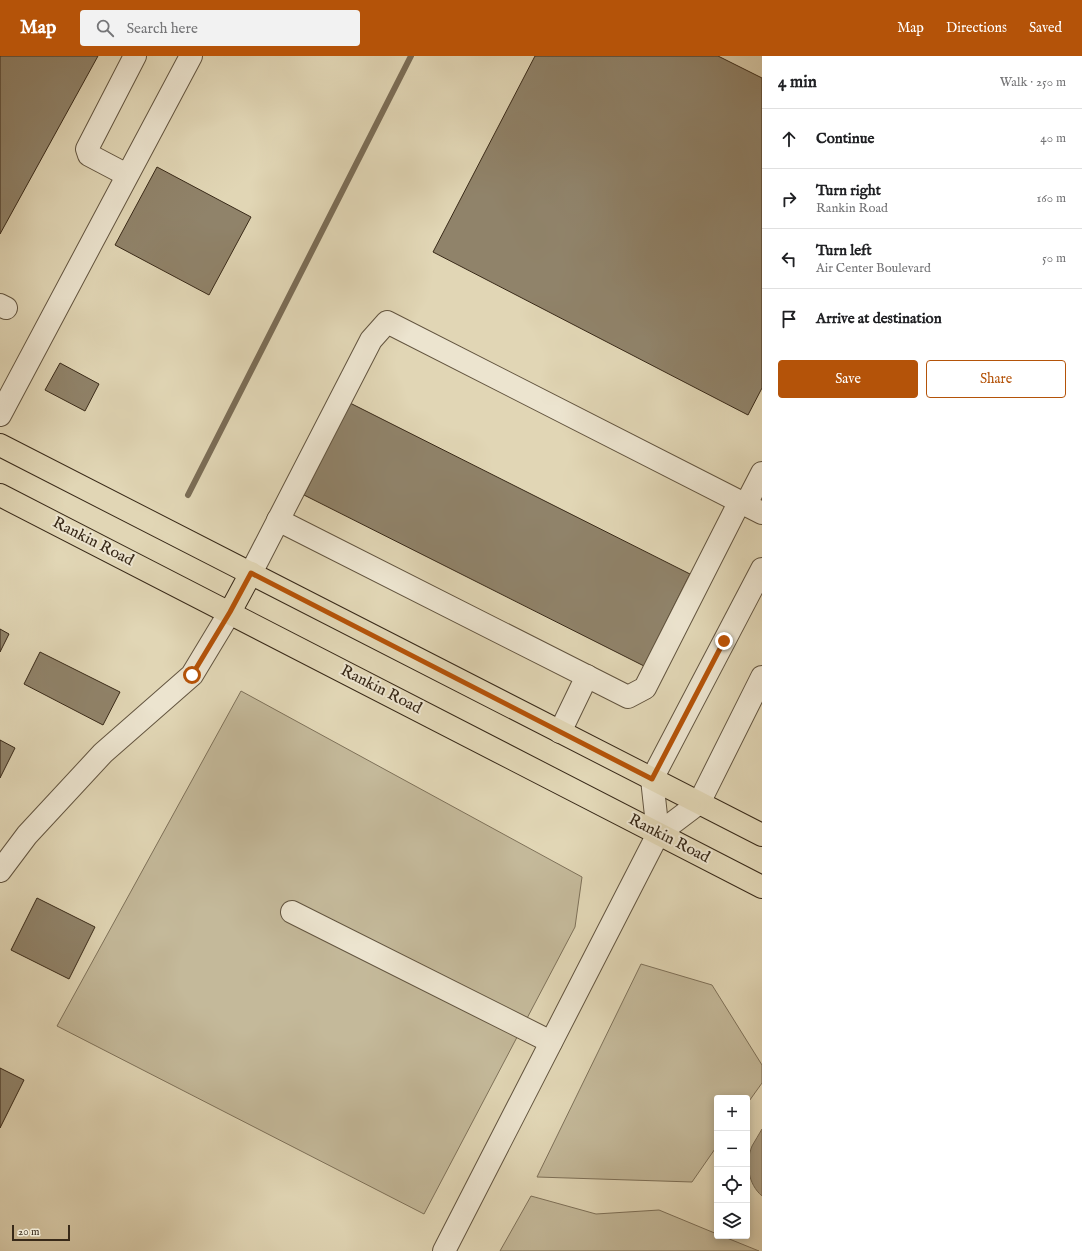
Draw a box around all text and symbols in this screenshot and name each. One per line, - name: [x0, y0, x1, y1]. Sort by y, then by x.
- search box: [80, 10, 360, 46]
- text: Map: [20, 16, 56, 40]
- icon: search: [94, 17, 116, 39]
- text: Search here: [126, 19, 198, 38]
- text: Map: [897, 19, 924, 37]
- text: Directions: [946, 19, 1007, 37]
- text: Saved: [1029, 19, 1062, 37]
- text: 4 min: [778, 72, 817, 93]
- text: Walk · 250 m: [1000, 74, 1066, 91]
- icon: ahead: [778, 128, 800, 150]
- text: Continue: [816, 129, 874, 148]
- text: 40 m: [1040, 130, 1066, 147]
- text: Turn right: [816, 181, 881, 200]
- icon: right: [778, 188, 800, 210]
- text: 160 m: [1036, 190, 1066, 207]
- text: Rankin Road: [816, 200, 888, 217]
- text: Turn left: [816, 241, 872, 260]
- icon: left: [778, 248, 800, 270]
- text: 50 m: [1042, 250, 1066, 267]
- text: Air Center Boulevard: [816, 260, 931, 277]
- icon: arrive: [778, 308, 800, 330]
- text: Arrive at destination: [816, 309, 942, 328]
- button: Save: [778, 360, 918, 398]
- button: Share: [926, 360, 1066, 398]
- street label: Rankin Road: [49, 513, 137, 571]
- route end: [715, 632, 733, 650]
- street label: Rankin Road: [337, 661, 425, 719]
- route start: [183, 666, 201, 684]
- street label: Rankin Road: [625, 810, 713, 868]
- map controls: [714, 1095, 750, 1239]
- button: +: [714, 1095, 750, 1131]
- button: −: [714, 1131, 750, 1167]
- button: locate: [714, 1167, 750, 1203]
- button: layers: [714, 1203, 750, 1239]
- scale bar: [12, 1223, 70, 1242]
- text: 20 m: [18, 1225, 39, 1239]

